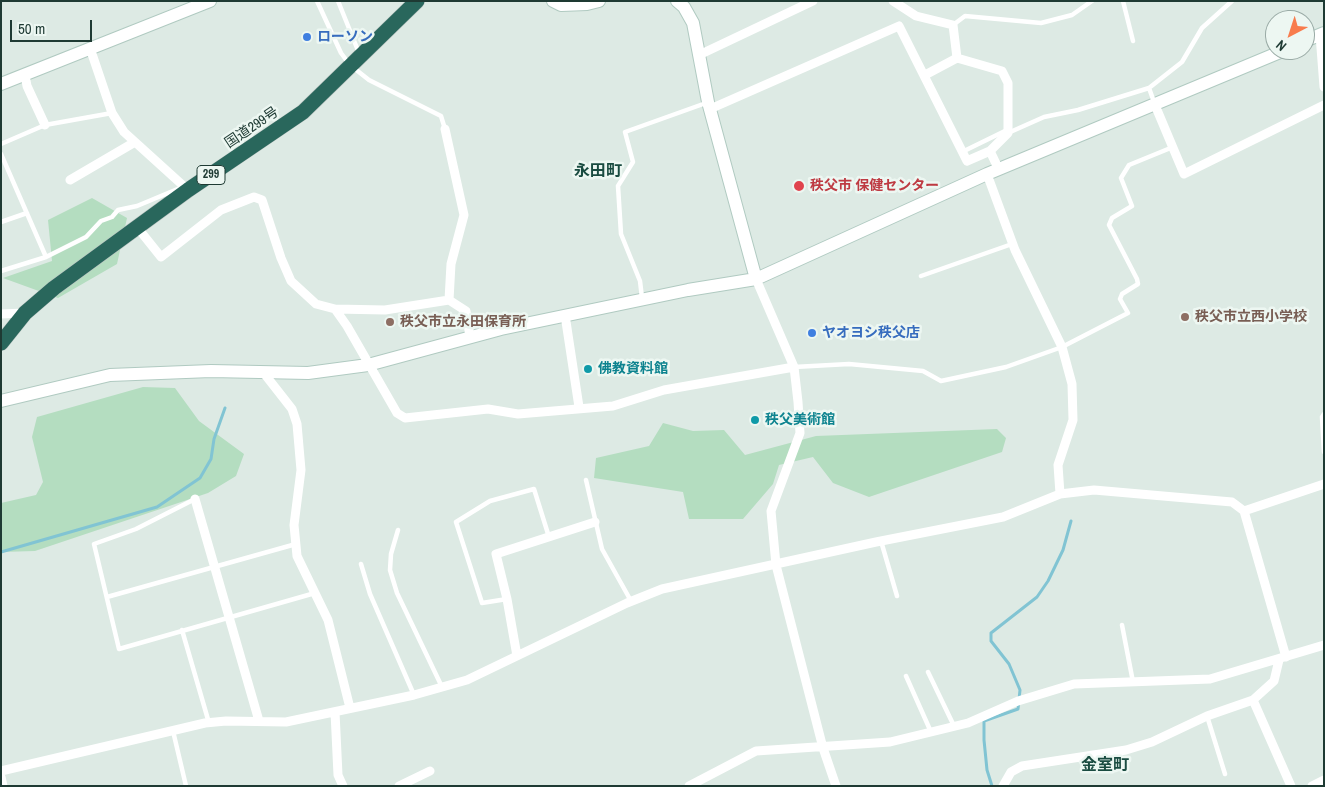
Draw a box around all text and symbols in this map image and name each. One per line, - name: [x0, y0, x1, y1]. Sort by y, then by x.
- scale bar: [12, 10, 95, 42]
- north arrow: [1265, 10, 1315, 60]
- text: 50 m: [18, 18, 45, 39]
- place label: ローソン: [317, 29, 373, 45]
- marker: ローソン: [301, 31, 313, 43]
- text: N: [1272, 36, 1290, 55]
- street label: 国道299号: [222, 104, 282, 152]
- district label: 永田町: [574, 162, 622, 182]
- road number: 299: [197, 166, 225, 184]
- place label: 秩父市 保健センター: [810, 178, 939, 194]
- marker: 秩父市 保健センター: [792, 179, 806, 193]
- place label: 秩父市立西小学校: [1195, 309, 1307, 325]
- marker: 秩父市立西小学校: [1179, 311, 1191, 323]
- place label: 秩父市立永田保育所: [400, 314, 526, 330]
- marker: 秩父市立永田保育所: [384, 316, 396, 328]
- place label: ヤオヨシ秩父店: [822, 325, 920, 341]
- marker: ヤオヨシ秩父店: [806, 327, 818, 339]
- place label: 佛教資料館: [598, 361, 668, 377]
- marker: 佛教資料館: [582, 363, 594, 375]
- place label: 秩父美術館: [765, 412, 835, 428]
- marker: 秩父美術館: [749, 414, 761, 426]
- district label: 金室町: [1081, 756, 1129, 776]

